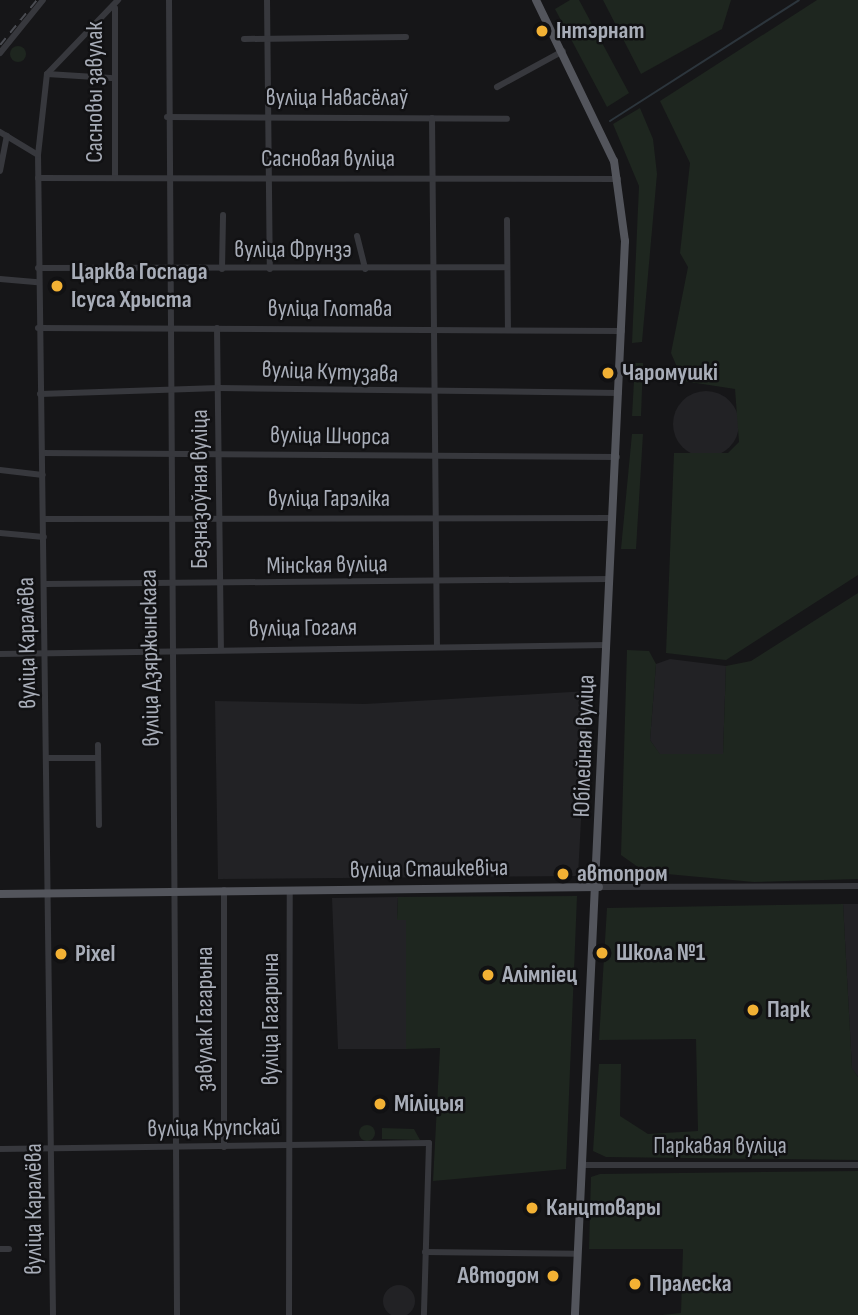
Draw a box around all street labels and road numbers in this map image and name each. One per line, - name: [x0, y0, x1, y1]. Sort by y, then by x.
- street label: Сасновы завулак: [81, 21, 109, 163]
- street label: вуліца Навасёлаў: [266, 84, 408, 112]
- street label: Сасновая вуліца: [261, 145, 395, 173]
- street label: вуліца Фрунзэ: [234, 236, 352, 264]
- street label: вуліца Глотава: [268, 295, 392, 323]
- street label: вуліца Кутузава: [261, 355, 399, 389]
- street label: Безназоўная вуліца: [186, 409, 214, 569]
- street label: вуліца Шчорса: [270, 421, 390, 451]
- street label: вуліца Гарэліка: [268, 485, 390, 513]
- street label: Мінская вуліца: [266, 550, 388, 580]
- street label: вуліца Дзяржынскага: [134, 569, 166, 747]
- street label: вуліца Каралёва: [11, 577, 43, 709]
- street label: вуліца Гогаля: [249, 613, 357, 643]
- street label: Юбілейная вуліца: [567, 674, 601, 818]
- street label: вуліца Сташкевіча: [350, 853, 508, 885]
- street label: завулак Гагарына: [191, 946, 219, 1092]
- street label: вуліца Гагарына: [257, 953, 285, 1085]
- street label: вуліца Крупскай: [147, 1112, 281, 1144]
- street label: Паркавая вуліца: [653, 1132, 787, 1160]
- street label: вуліца Каралёва: [20, 1143, 48, 1275]

